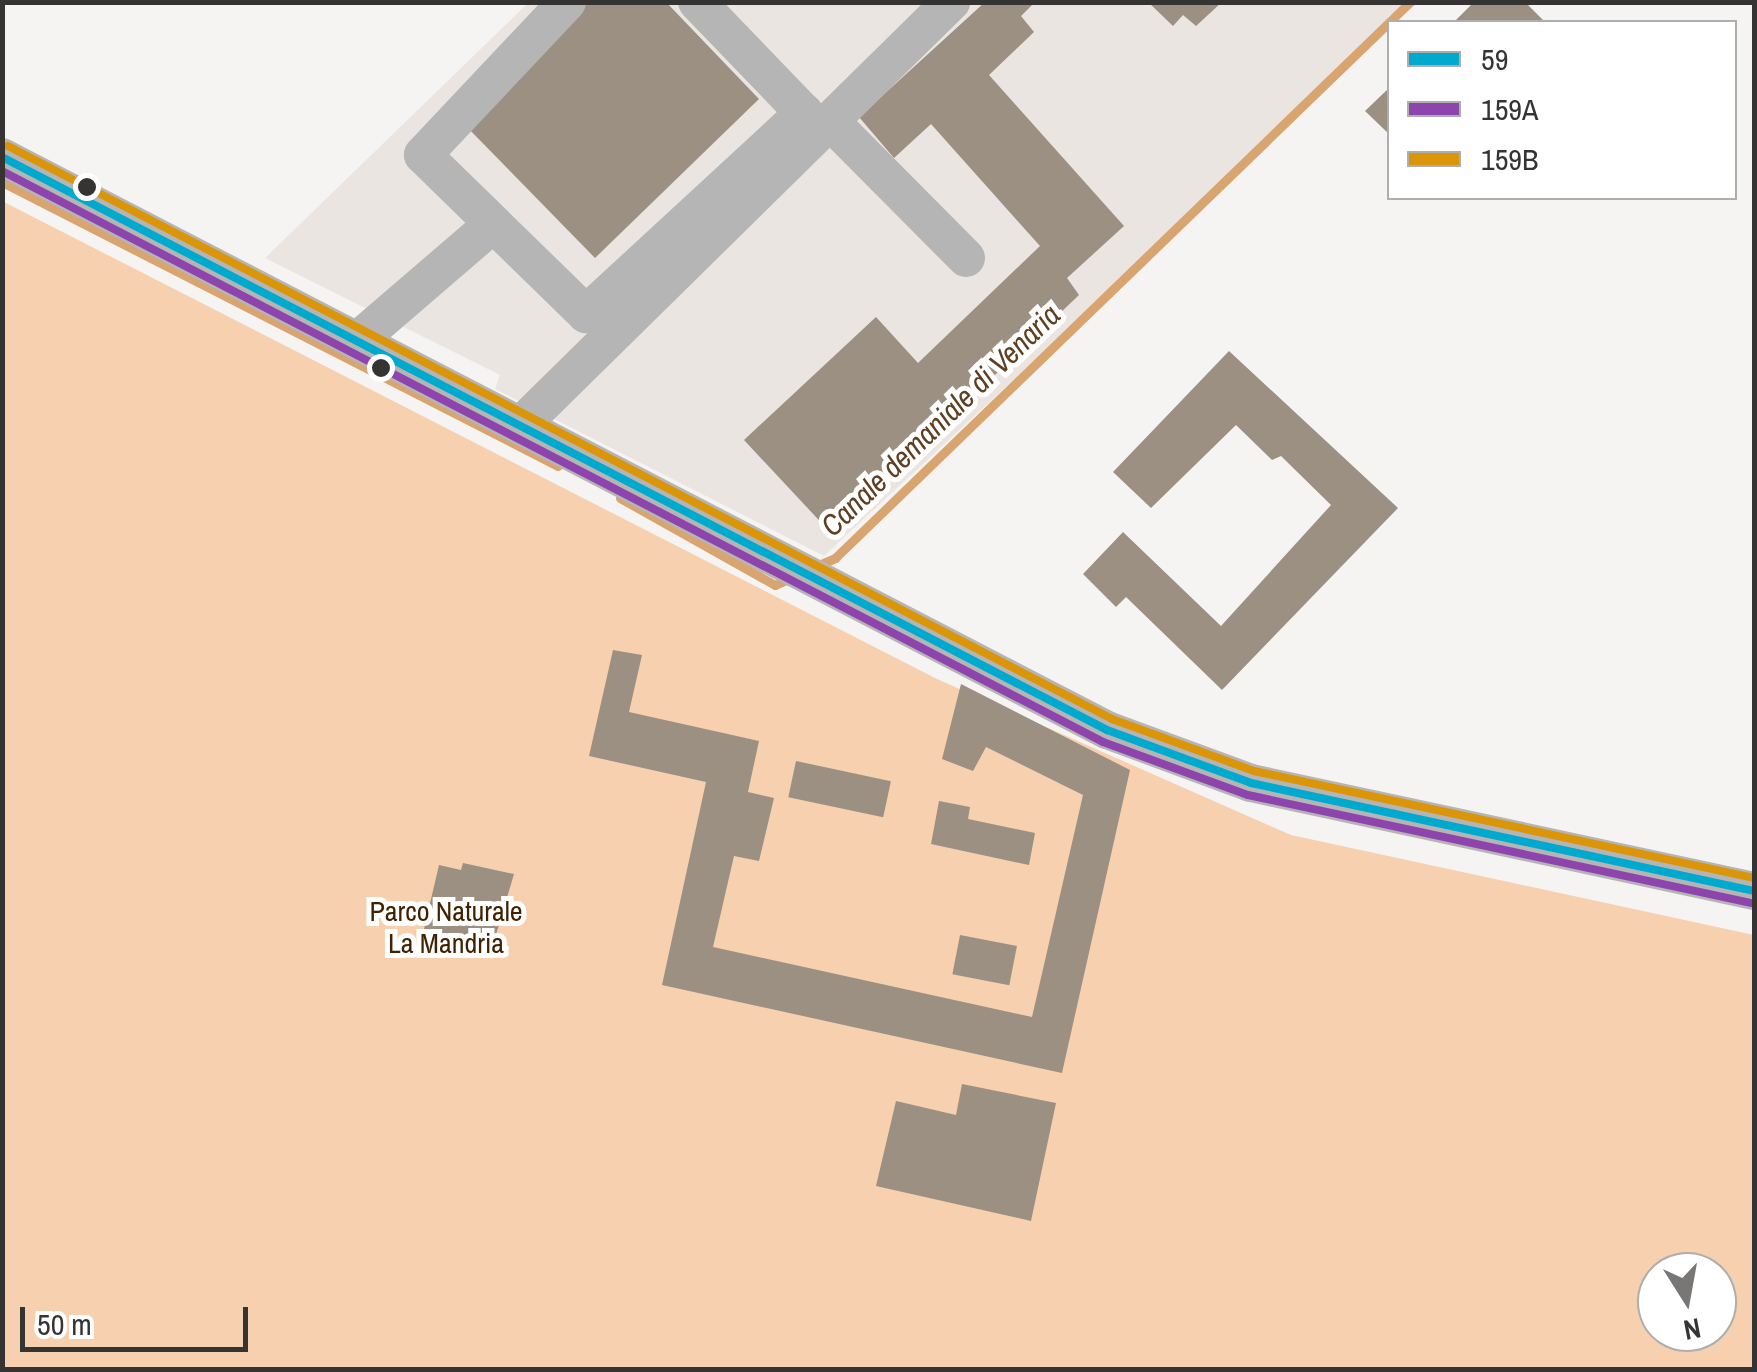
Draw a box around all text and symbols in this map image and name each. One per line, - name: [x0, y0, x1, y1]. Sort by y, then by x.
- legend: [1387, 20, 1737, 200]
- text: 59: [1481, 39, 1508, 79]
- text: 159A: [1481, 89, 1538, 129]
- text: 159B: [1481, 139, 1538, 179]
- unlabelled marker: [77, 177, 97, 197]
- water label: Canale demaniale di Venaria: [813, 296, 1067, 544]
- unlabelled marker: [371, 358, 391, 378]
- park label: Parco Naturale La Mandria: [369, 894, 523, 960]
- north arrow: [1637, 1252, 1737, 1352]
- scale bar: [25, 1287, 252, 1349]
- text: 50 m: [37, 1304, 92, 1344]
- text: N: [1681, 1309, 1704, 1350]

